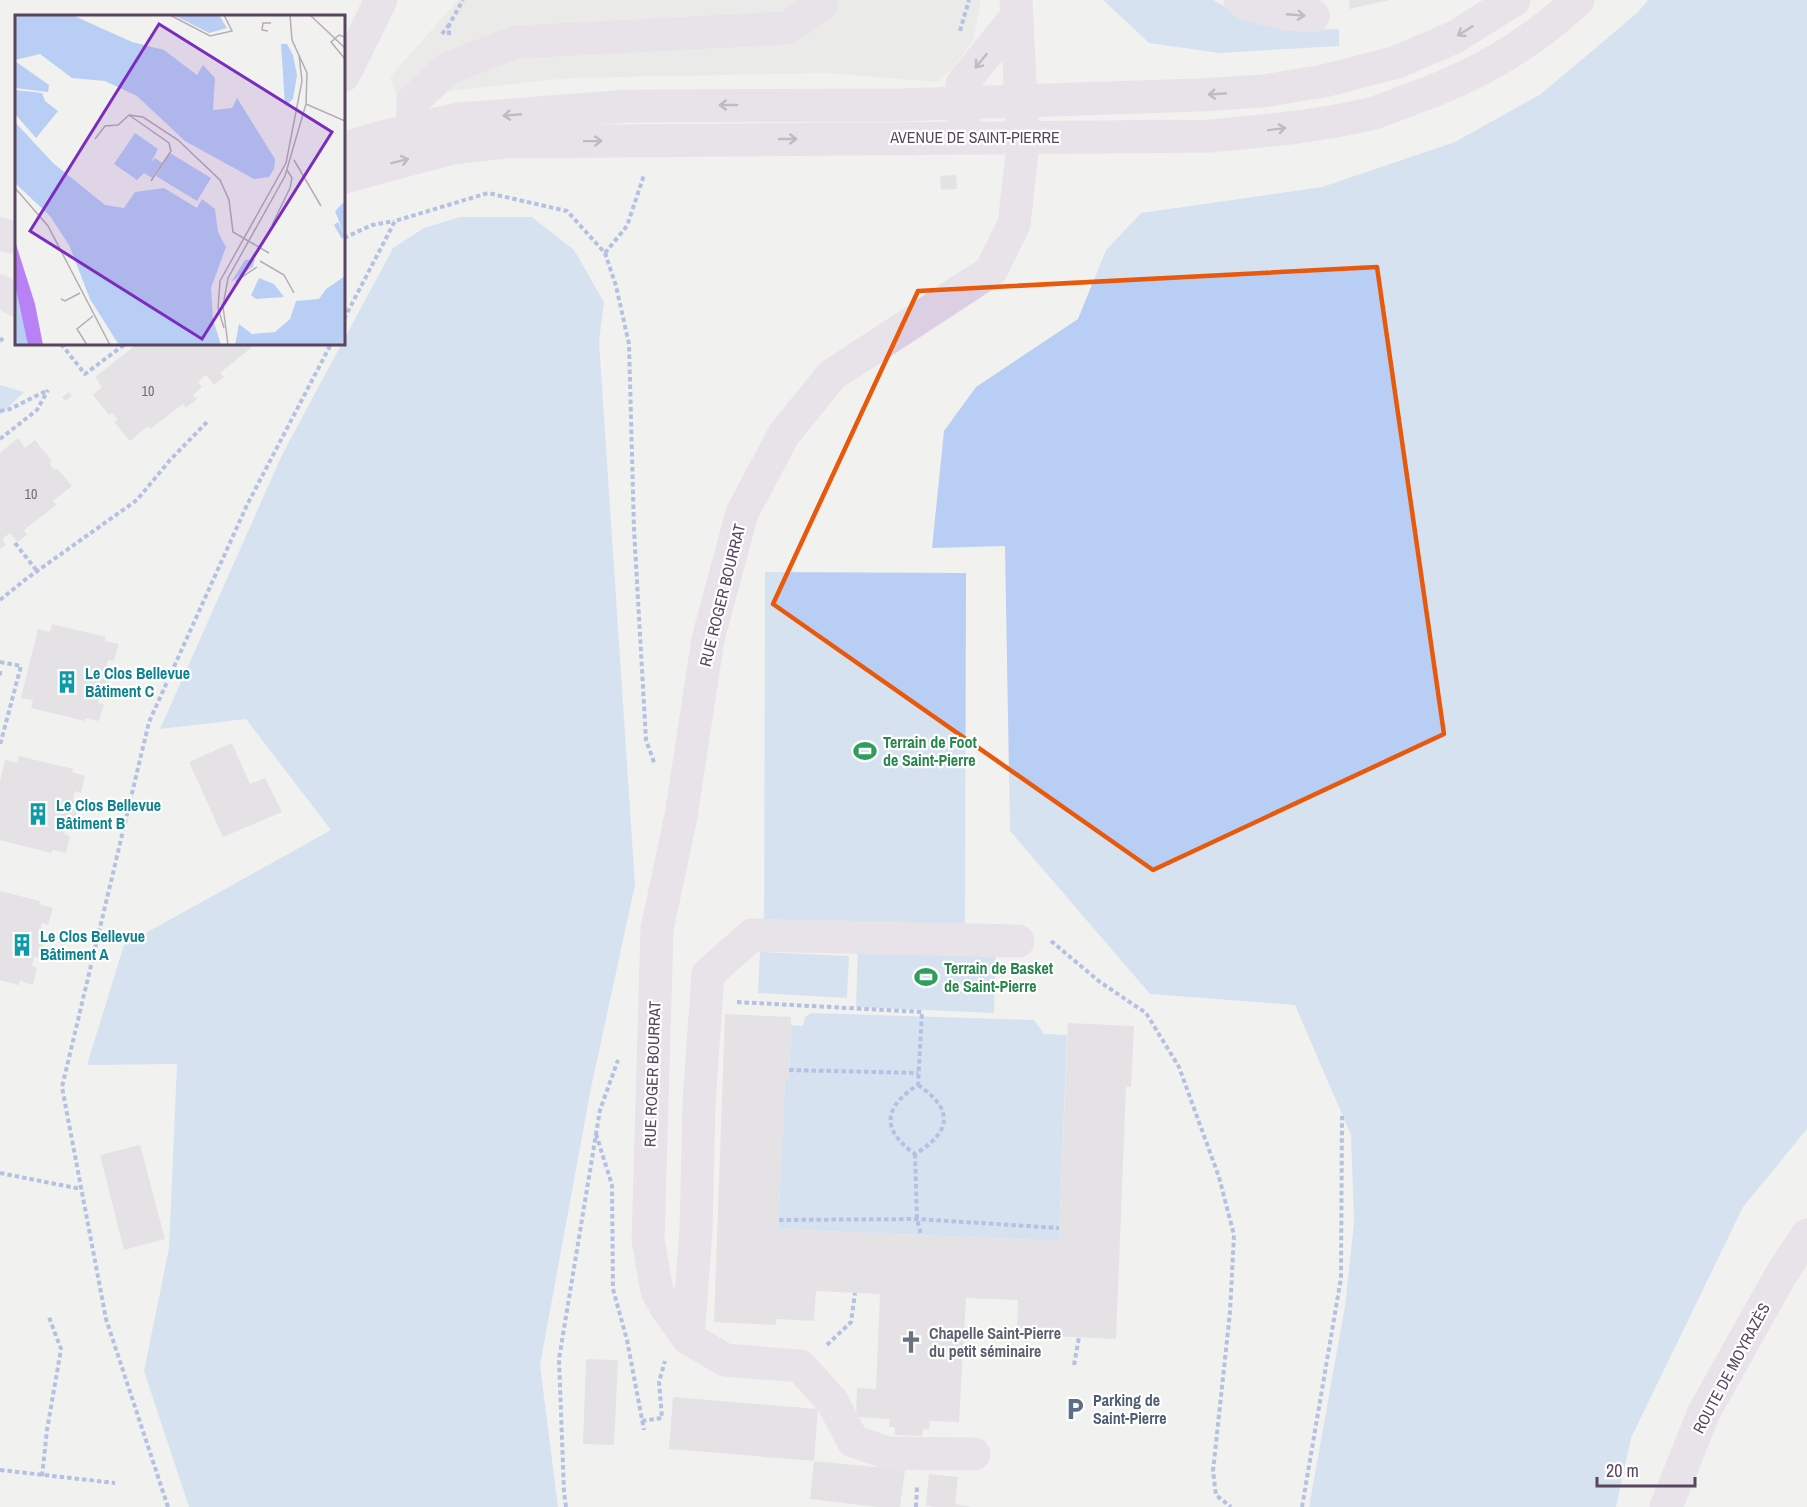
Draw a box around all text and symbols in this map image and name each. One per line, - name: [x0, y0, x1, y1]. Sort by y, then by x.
- one-way arrow: [1286, 10, 1306, 21]
- inset map: [15, 15, 345, 345]
- one-way arrow: [1457, 25, 1473, 37]
- one-way arrow: [974, 53, 987, 69]
- one-way arrow: [1207, 88, 1227, 99]
- one-way arrow: [718, 99, 738, 111]
- one-way arrow: [503, 110, 523, 121]
- one-way arrow: [1266, 123, 1286, 134]
- street label: AVENUE DE SAINT-PIERRE: [889, 126, 1060, 148]
- one-way arrow: [777, 133, 797, 145]
- one-way arrow: [582, 135, 602, 147]
- one-way arrow: [390, 154, 409, 166]
- house number: 10: [142, 382, 154, 400]
- house number: 10: [25, 485, 37, 503]
- street label: RUE ROGER BOURRAT: [694, 521, 750, 669]
- place label: Le Clos Bellevue Bâtiment C: [85, 662, 190, 702]
- building icon: Le Clos Bellevue Bâtiment C: [54, 669, 80, 695]
- place label: Terrain de Foot de Saint-Pierre: [883, 731, 978, 771]
- sports icon: Terrain de Foot de Saint-Pierre: [852, 738, 878, 764]
- place label: Le Clos Bellevue Bâtiment B: [56, 794, 161, 834]
- building icon: Le Clos Bellevue Bâtiment B: [25, 801, 51, 827]
- place label: Le Clos Bellevue Bâtiment A: [40, 925, 145, 965]
- building icon: Le Clos Bellevue Bâtiment A: [9, 932, 35, 958]
- place label: Terrain de Basket de Saint-Pierre: [944, 957, 1054, 997]
- sports icon: Terrain de Basket de Saint-Pierre: [913, 964, 939, 990]
- street label: RUE ROGER BOURRAT: [638, 1001, 666, 1147]
- street label: ROUTE DE MOYRAZÈS: [1687, 1299, 1775, 1437]
- place label: Chapelle Saint-Pierre du petit séminaire: [929, 1322, 1061, 1362]
- church icon: Chapelle Saint-Pierre du petit séminaire: [898, 1329, 924, 1355]
- place label: Parking de Saint-Pierre: [1093, 1389, 1167, 1429]
- parking icon: Parking de Saint-Pierre: [1062, 1396, 1088, 1422]
- scale bar: [1597, 1450, 1694, 1488]
- text: 20 m: [1606, 1458, 1639, 1483]

